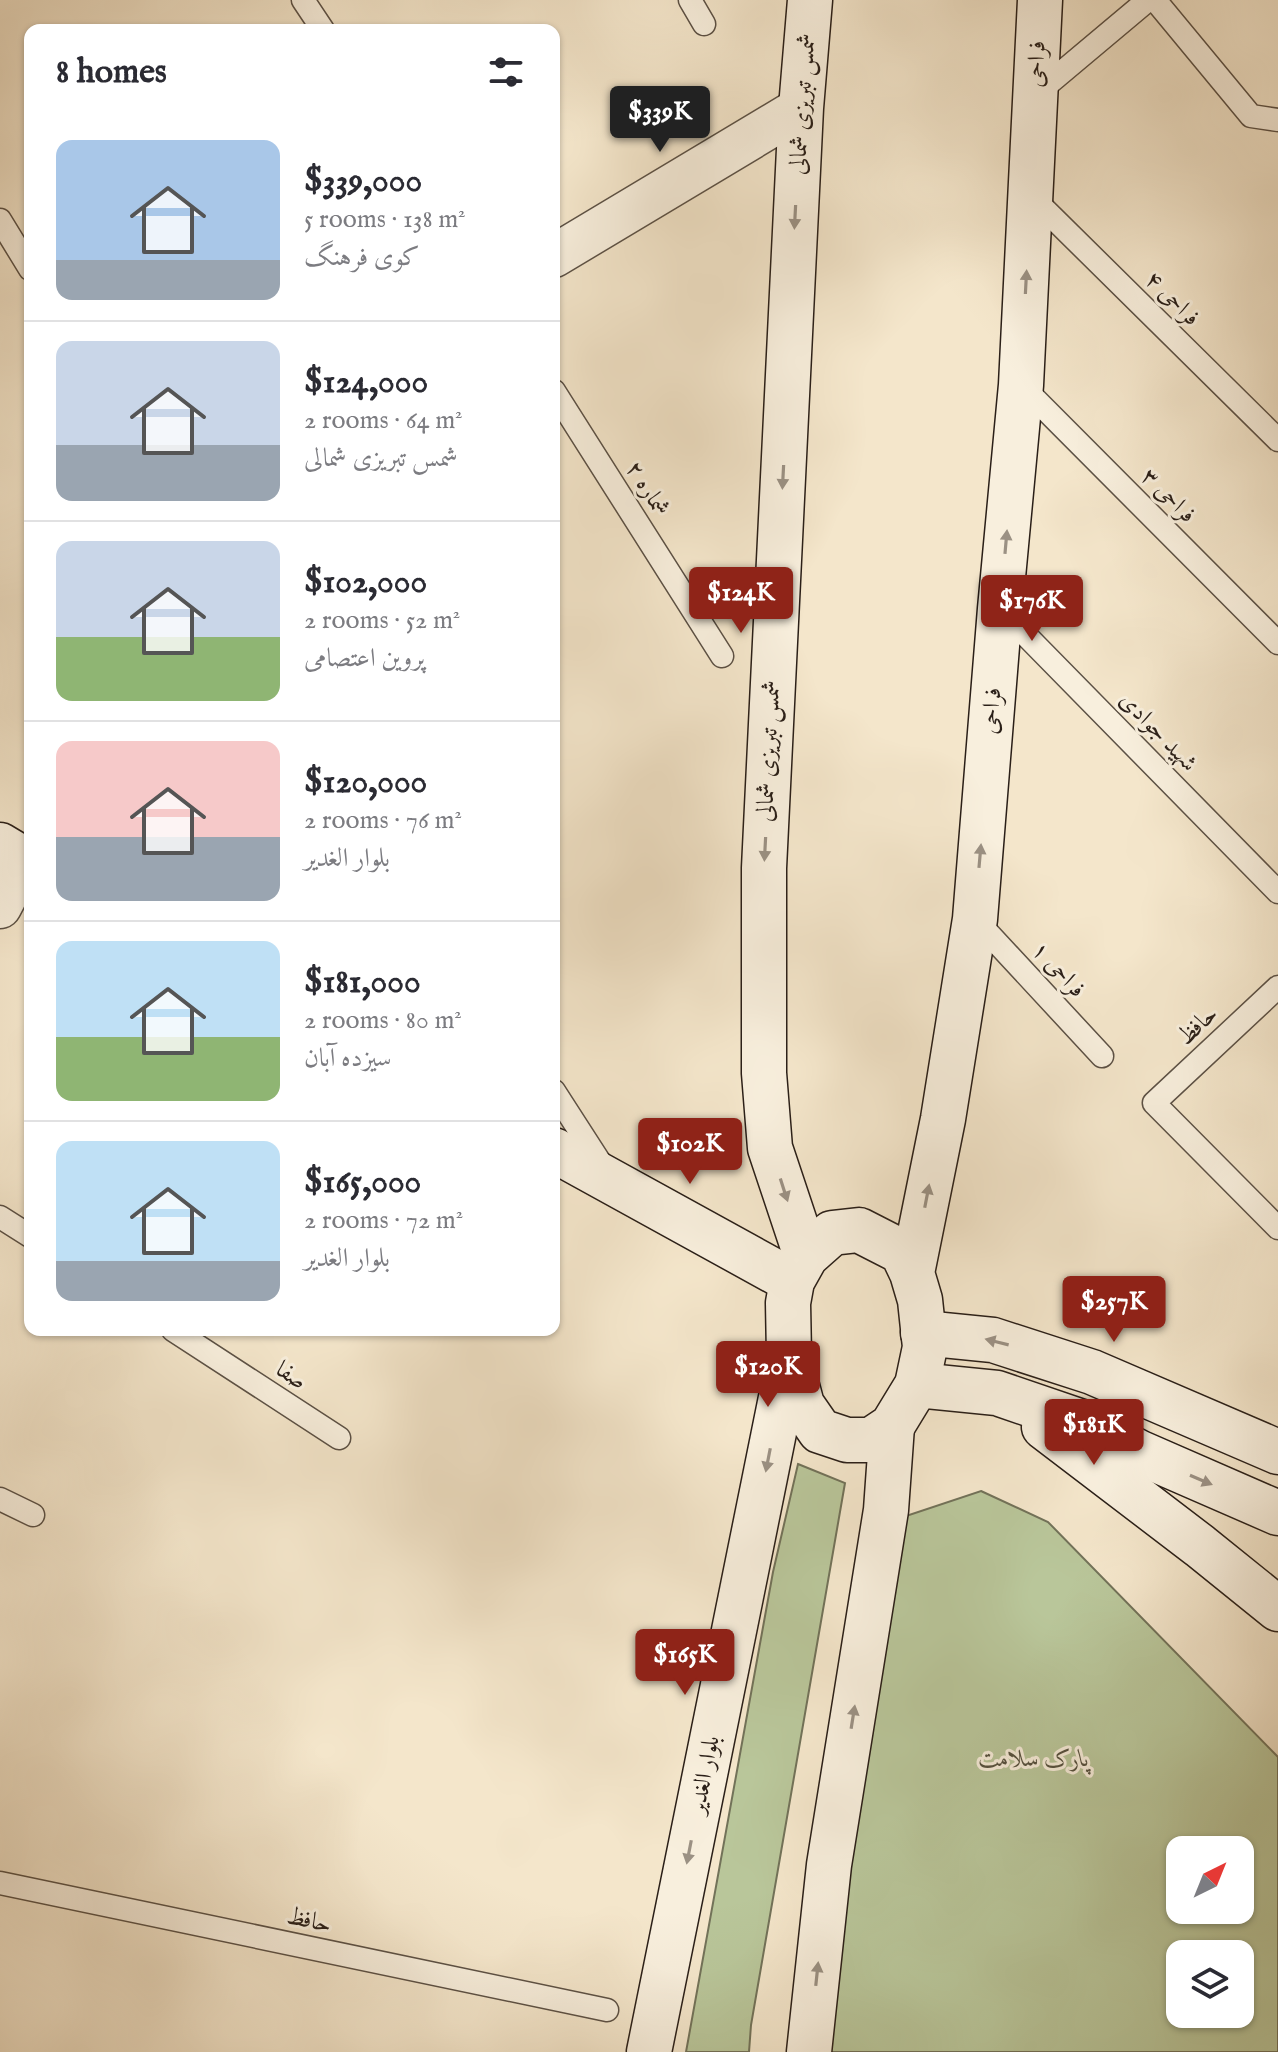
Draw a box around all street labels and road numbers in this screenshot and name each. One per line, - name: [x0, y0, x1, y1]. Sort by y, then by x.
- street label: شمس تبریزی شمالی: [783, 32, 823, 176]
- street label: فراحی: [1020, 40, 1054, 88]
- street label: فراحی ۴: [1138, 265, 1206, 333]
- street label: شماره ۲: [618, 455, 676, 523]
- street label: فراحی ۳: [1134, 462, 1202, 530]
- street label: شمس تبریزی شمالی: [750, 679, 788, 823]
- street label: شهید جوادی: [1112, 685, 1204, 779]
- street label: فراحی: [975, 686, 1009, 736]
- street label: فراحی ۱: [1024, 935, 1092, 1005]
- street label: حافظ: [1171, 999, 1225, 1053]
- street label: صفا: [269, 1354, 313, 1398]
- street label: بلوار الغدیر: [682, 1733, 728, 1820]
- street label: حافظ: [284, 1901, 334, 1941]

